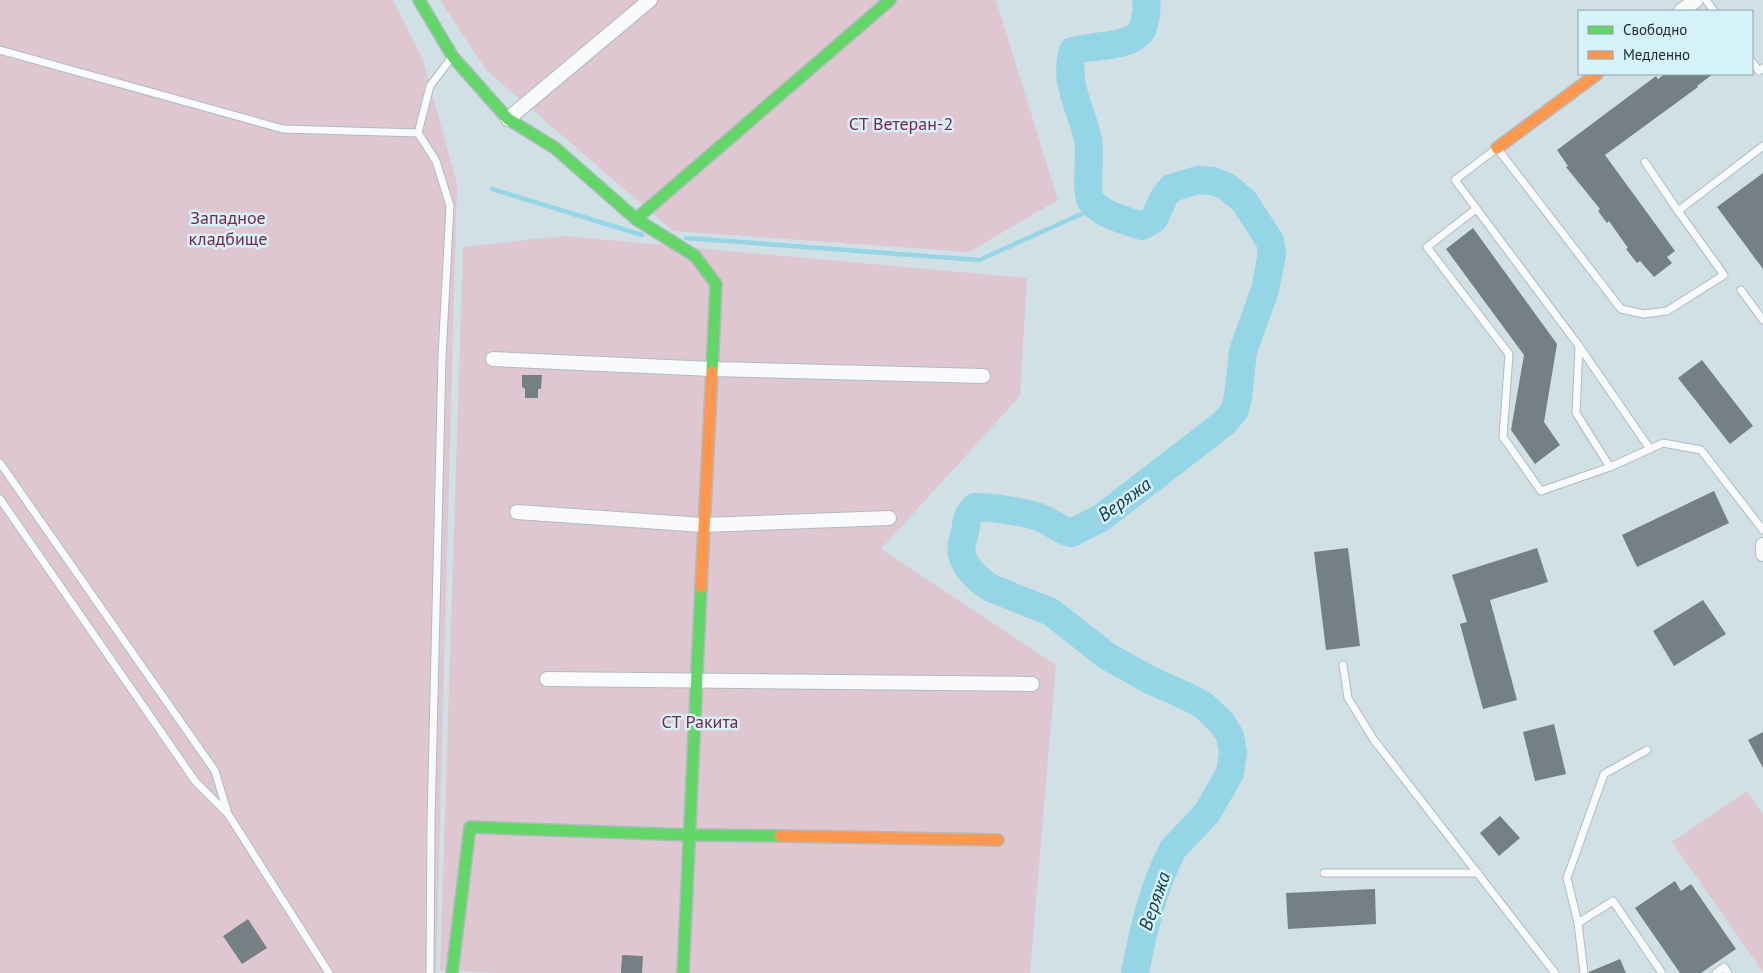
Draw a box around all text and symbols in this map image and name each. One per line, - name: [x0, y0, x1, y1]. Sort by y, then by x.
- legend: [1578, 10, 1753, 75]
- text: Свободно: [1623, 20, 1687, 39]
- text: Медленно: [1623, 45, 1690, 64]
- park label: СТ Ветеран-2: [849, 112, 953, 135]
- park label: Западное кладбище: [188, 206, 268, 250]
- water label: Веряжа: [1093, 471, 1156, 526]
- park label: СТ Ракита: [661, 710, 739, 733]
- water label: Веряжа: [1133, 868, 1175, 933]

